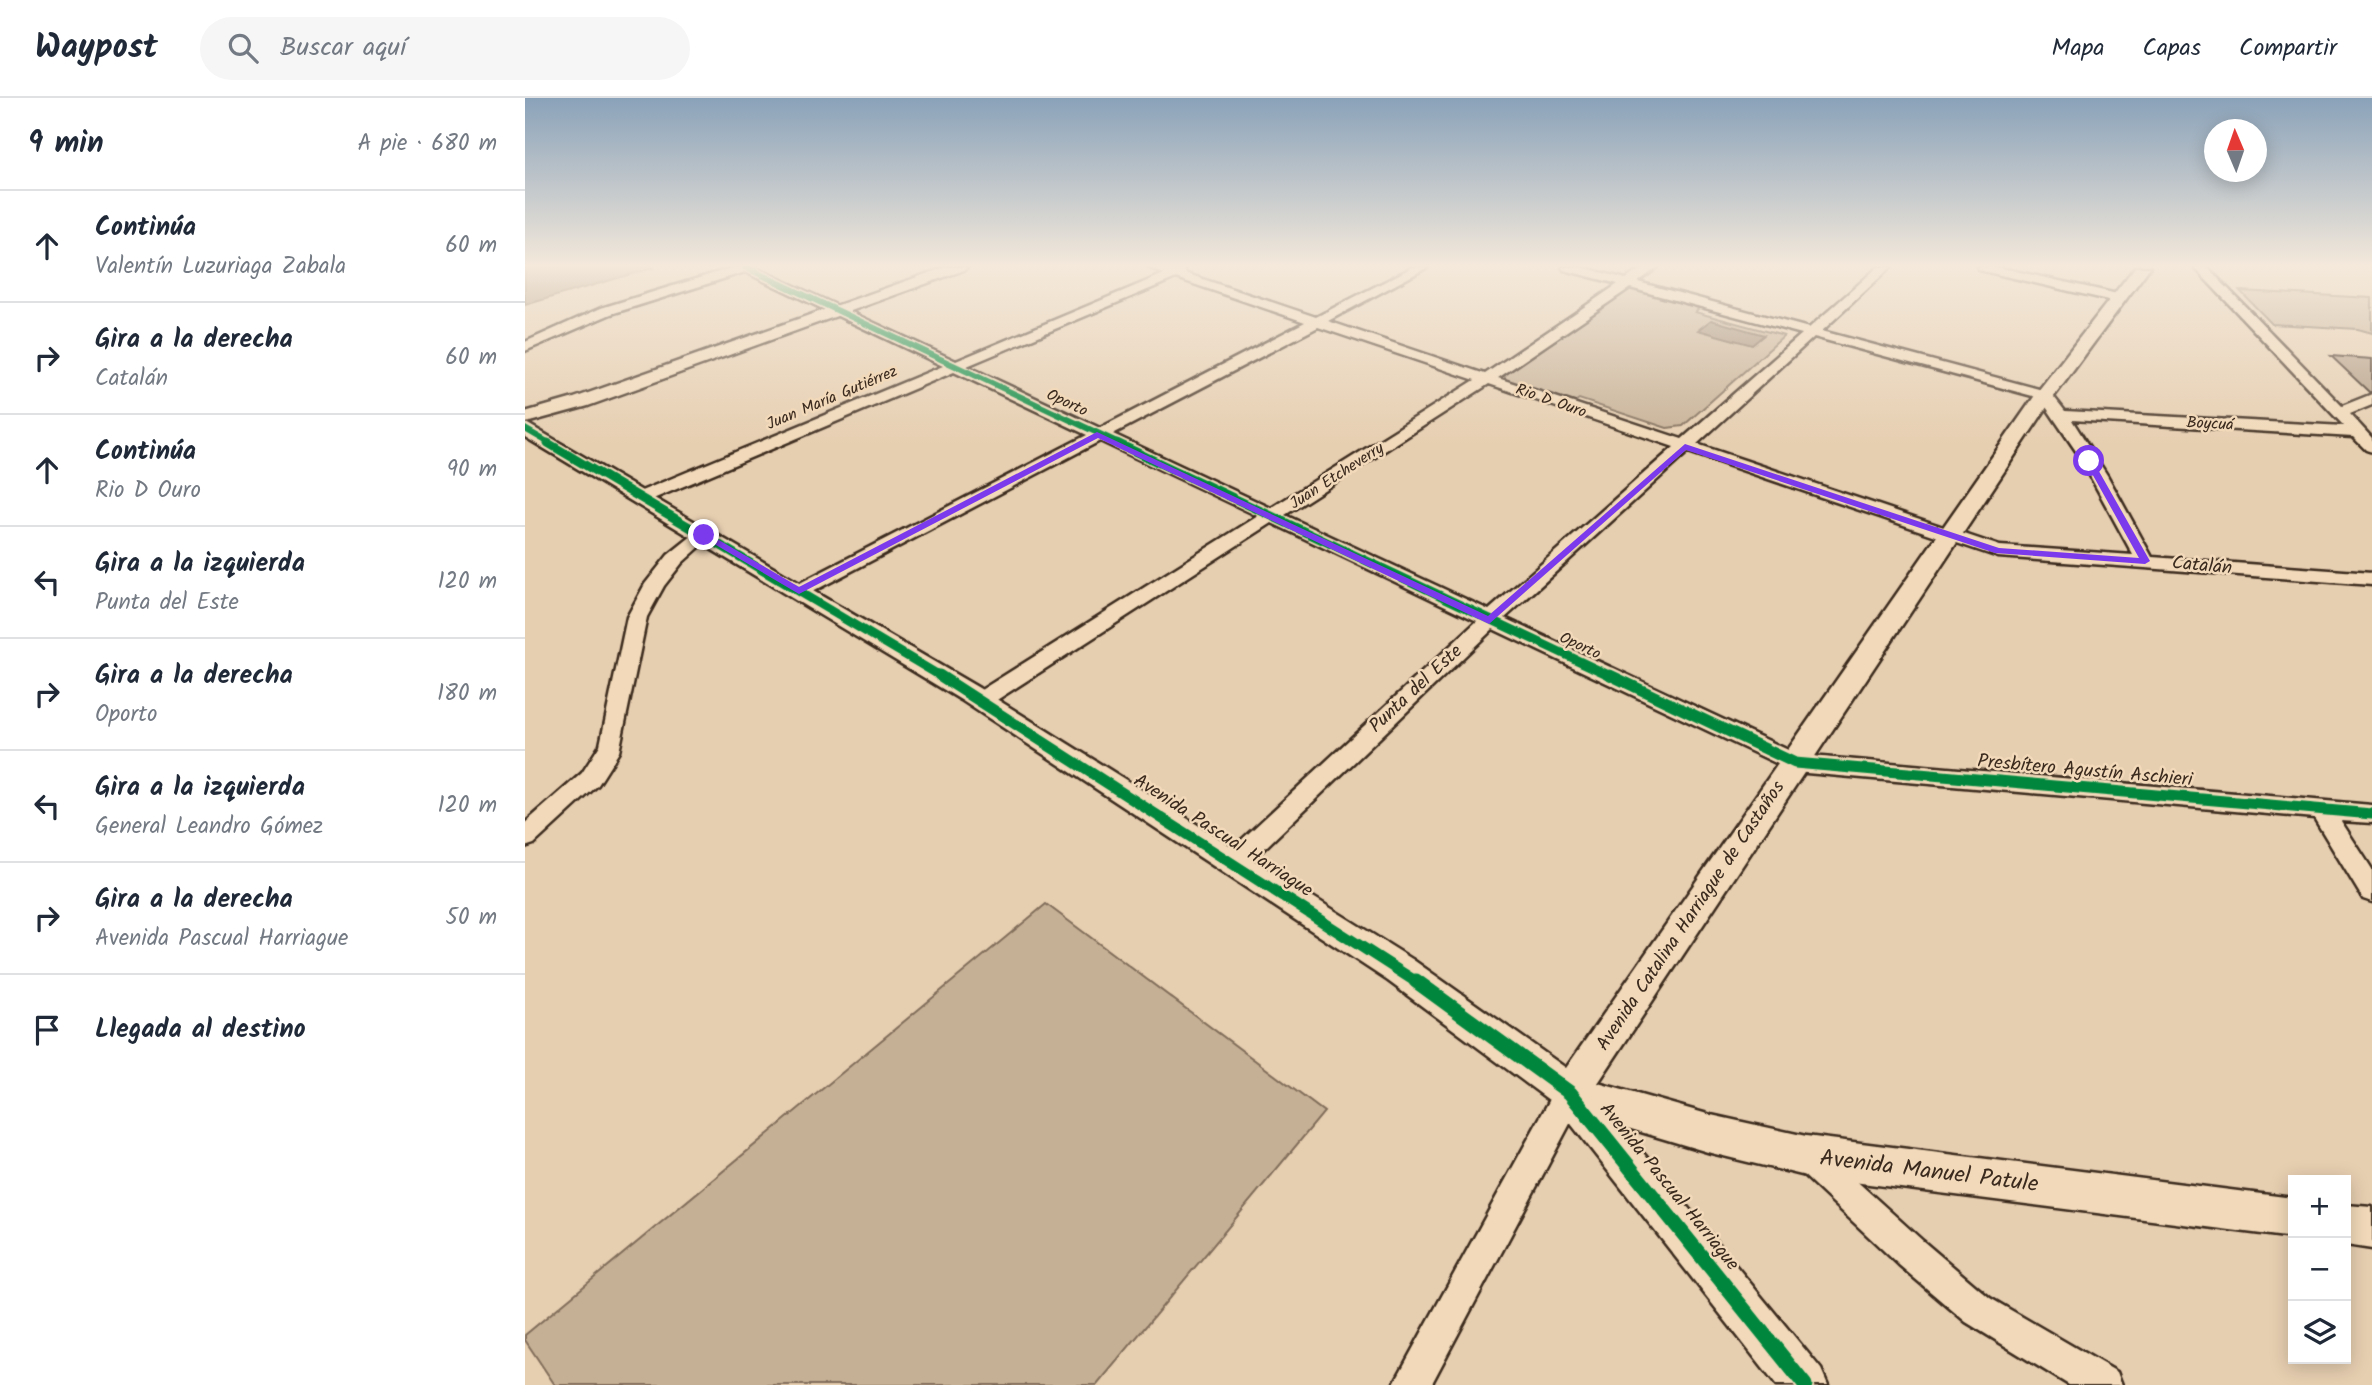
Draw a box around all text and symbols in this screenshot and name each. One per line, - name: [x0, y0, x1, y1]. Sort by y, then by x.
- search box: [200, 17, 690, 80]
- text: Waypost: [35, 22, 158, 75]
- text: Buscar aquí: [280, 27, 406, 69]
- icon: search: [224, 29, 262, 67]
- text: Mapa: [2052, 29, 2104, 68]
- text: Capas: [2142, 29, 2201, 68]
- text: Compartir: [2239, 29, 2337, 68]
- north arrow: [2204, 119, 2267, 182]
- text: 9 min: [28, 120, 104, 168]
- text: A pie · 680 m: [357, 126, 497, 162]
- text: Continúa: [95, 207, 196, 249]
- icon: ahead: [28, 227, 66, 265]
- text: 60 m: [445, 228, 497, 264]
- text: Valentín Luzuriaga Zabala: [95, 249, 346, 285]
- text: Gira a la derecha: [95, 319, 293, 361]
- icon: right: [28, 339, 66, 377]
- text: 60 m: [445, 340, 497, 376]
- street label: Juan María Gutiérrez: [763, 359, 901, 437]
- text: Catalán: [95, 361, 168, 397]
- street label: Rio D Ouro: [1512, 377, 1590, 425]
- street label: Oporto: [1042, 382, 1092, 424]
- street label: Boycuá: [2186, 410, 2236, 438]
- text: Continúa: [95, 431, 196, 473]
- street label: Juan Etcheverry: [1285, 436, 1390, 516]
- route start: [2073, 445, 2104, 476]
- icon: ahead: [28, 451, 66, 489]
- text: 90 m: [447, 452, 497, 488]
- text: Rio D Ouro: [95, 473, 201, 509]
- route end: [688, 519, 719, 550]
- text: Gira a la izquierda: [95, 543, 305, 585]
- street label: Catalán: [2171, 548, 2233, 584]
- icon: left: [28, 563, 66, 601]
- text: 120 m: [437, 564, 497, 600]
- text: Punta del Este: [95, 585, 239, 621]
- street label: Oporto: [1555, 625, 1605, 667]
- street label: Punta del Este: [1362, 637, 1470, 741]
- text: Gira a la derecha: [95, 655, 293, 697]
- icon: right: [28, 675, 66, 713]
- text: 180 m: [437, 676, 497, 712]
- text: Oporto: [95, 697, 157, 733]
- street label: Presbítero Agustín Aschieri: [1976, 747, 2195, 795]
- street label: Avenida Pascual Harriague: [1127, 766, 1319, 906]
- text: Gira a la izquierda: [95, 767, 305, 809]
- street label: Avenida Catalina Harriague de Castaños: [1589, 775, 1793, 1057]
- icon: left: [28, 787, 66, 825]
- text: 120 m: [437, 788, 497, 824]
- text: General Leandro Gómez: [95, 809, 323, 845]
- text: Gira a la derecha: [95, 879, 293, 921]
- icon: right: [28, 899, 66, 937]
- text: 50 m: [446, 900, 497, 936]
- text: Avenida Pascual Harriague: [95, 921, 348, 957]
- text: Llegada al destino: [95, 1009, 306, 1051]
- icon: arrive: [28, 1011, 66, 1049]
- street label: Avenida Pascual Harriague: [1592, 1096, 1747, 1278]
- street label: Avenida Manuel Patule: [1818, 1141, 2040, 1203]
- map controls: [2288, 1175, 2351, 1364]
- button: +: [2288, 1175, 2351, 1238]
- button: −: [2288, 1238, 2351, 1301]
- button: layers: [2288, 1301, 2351, 1364]

